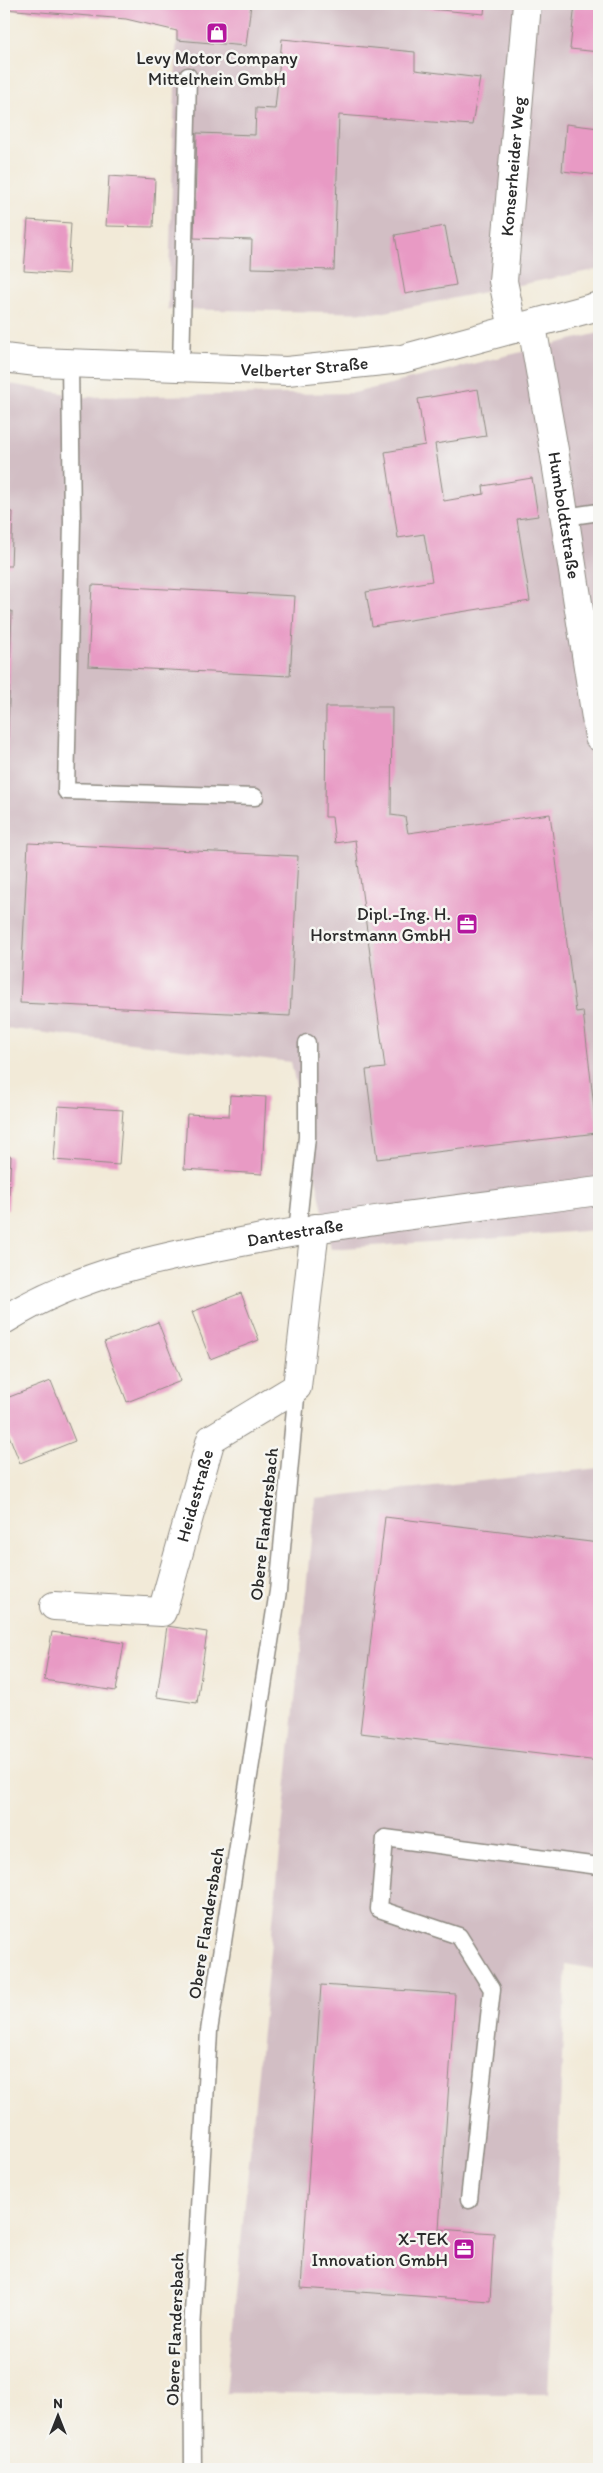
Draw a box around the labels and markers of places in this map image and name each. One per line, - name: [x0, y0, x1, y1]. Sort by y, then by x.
- shop icon: Levy Motor Company Mittelrhein GmbH: [205, 21, 229, 45]
- place label: Levy Motor Company Mittelrhein GmbH: [136, 47, 298, 90]
- place label: Dipl.-Ing. H. Horstmann GmbH: [310, 903, 451, 946]
- office icon: Dipl.-Ing. H. Horstmann GmbH: [455, 912, 479, 936]
- place label: X-TEK Innovation GmbH: [312, 2228, 448, 2271]
- office icon: X-TEK Innovation GmbH: [452, 2237, 476, 2261]

